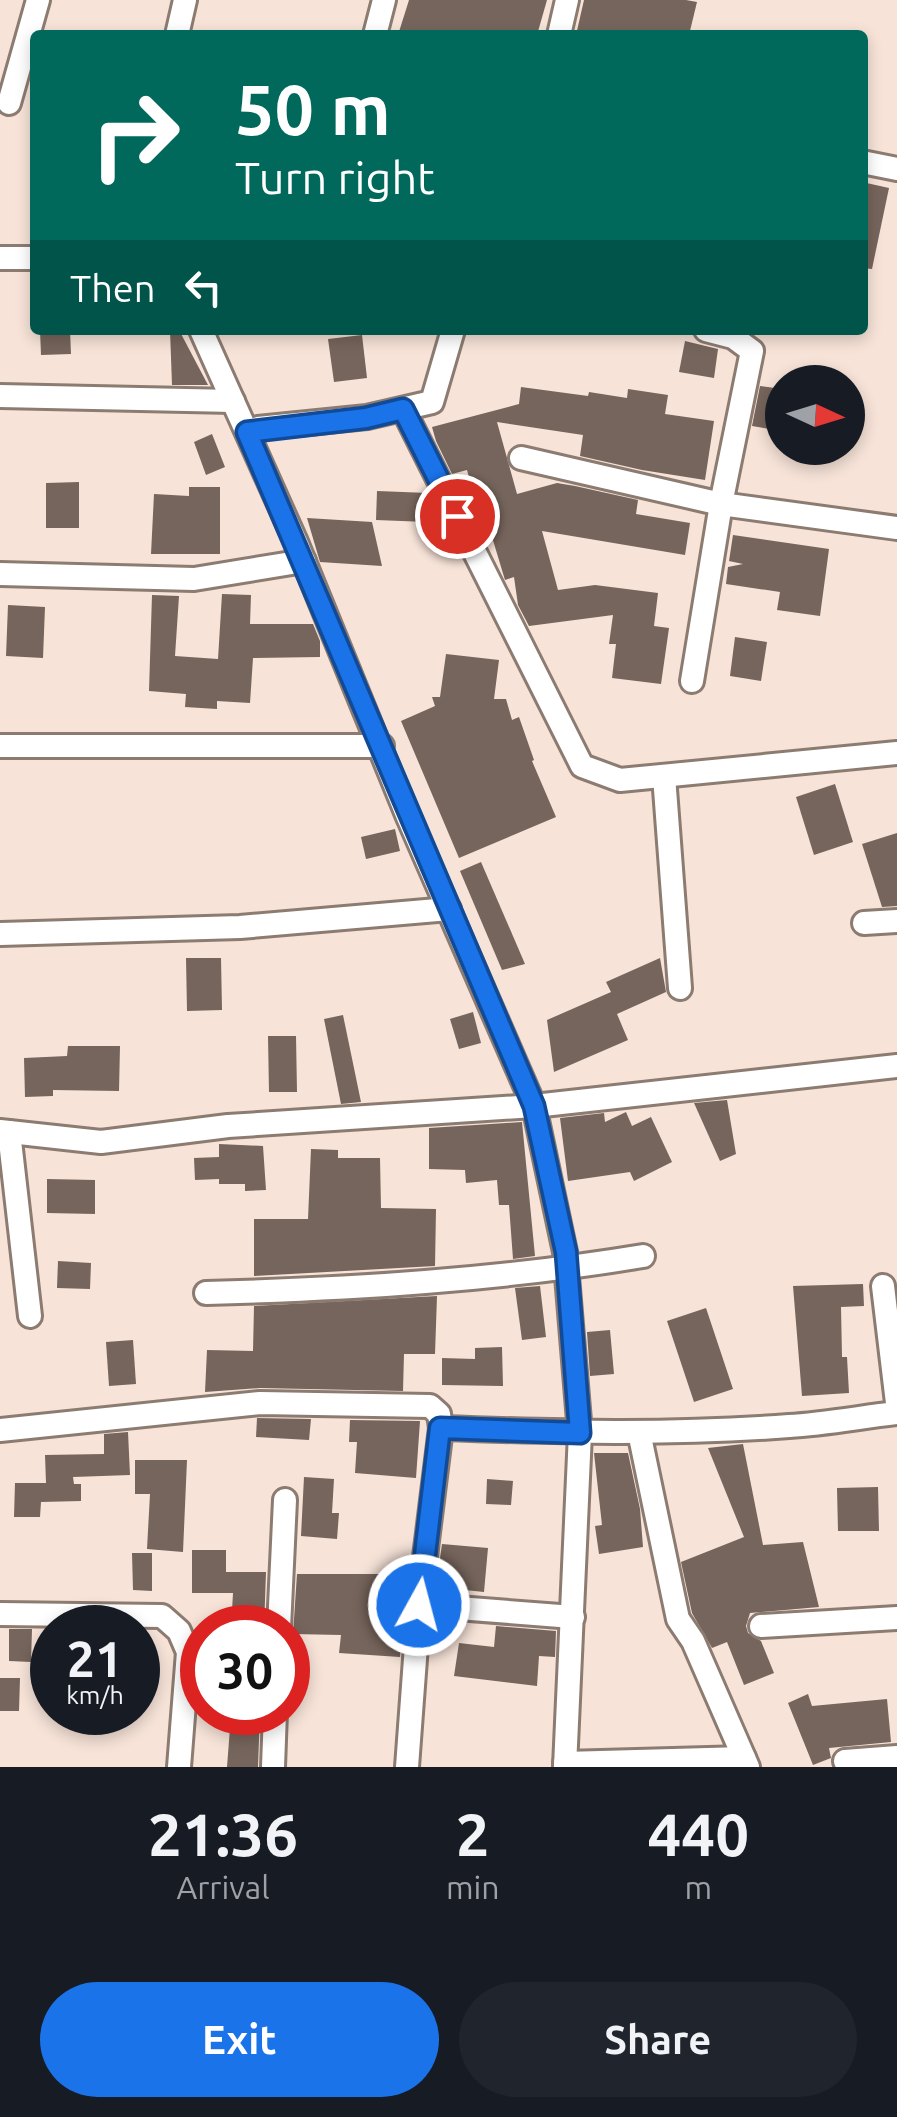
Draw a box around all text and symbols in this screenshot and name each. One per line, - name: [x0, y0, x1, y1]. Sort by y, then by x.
- icon: right: [70, 70, 200, 200]
- text: 50 m: [235, 70, 391, 148]
- text: Turn right: [235, 152, 435, 203]
- icon: left: [176, 260, 231, 315]
- text: Then: [70, 267, 156, 309]
- north arrow: [765, 365, 865, 465]
- map controls: [765, 365, 865, 465]
- pin: [415, 474, 500, 559]
- icon: arrive: [430, 489, 485, 544]
- position arrow: [367, 1553, 471, 1657]
- speed limit sign: 30: [180, 1605, 310, 1735]
- text: 21: [67, 1630, 123, 1686]
- text: km/h: [66, 1681, 124, 1709]
- text: 21:36: [148, 1800, 298, 1867]
- text: 2: [456, 1800, 490, 1867]
- text: 440: [648, 1800, 749, 1867]
- text: Arrival: [176, 1869, 270, 1905]
- text: min: [446, 1869, 500, 1905]
- text: m: [684, 1869, 712, 1905]
- button: Exit: [40, 1982, 439, 2097]
- button: Share: [459, 1982, 857, 2097]

